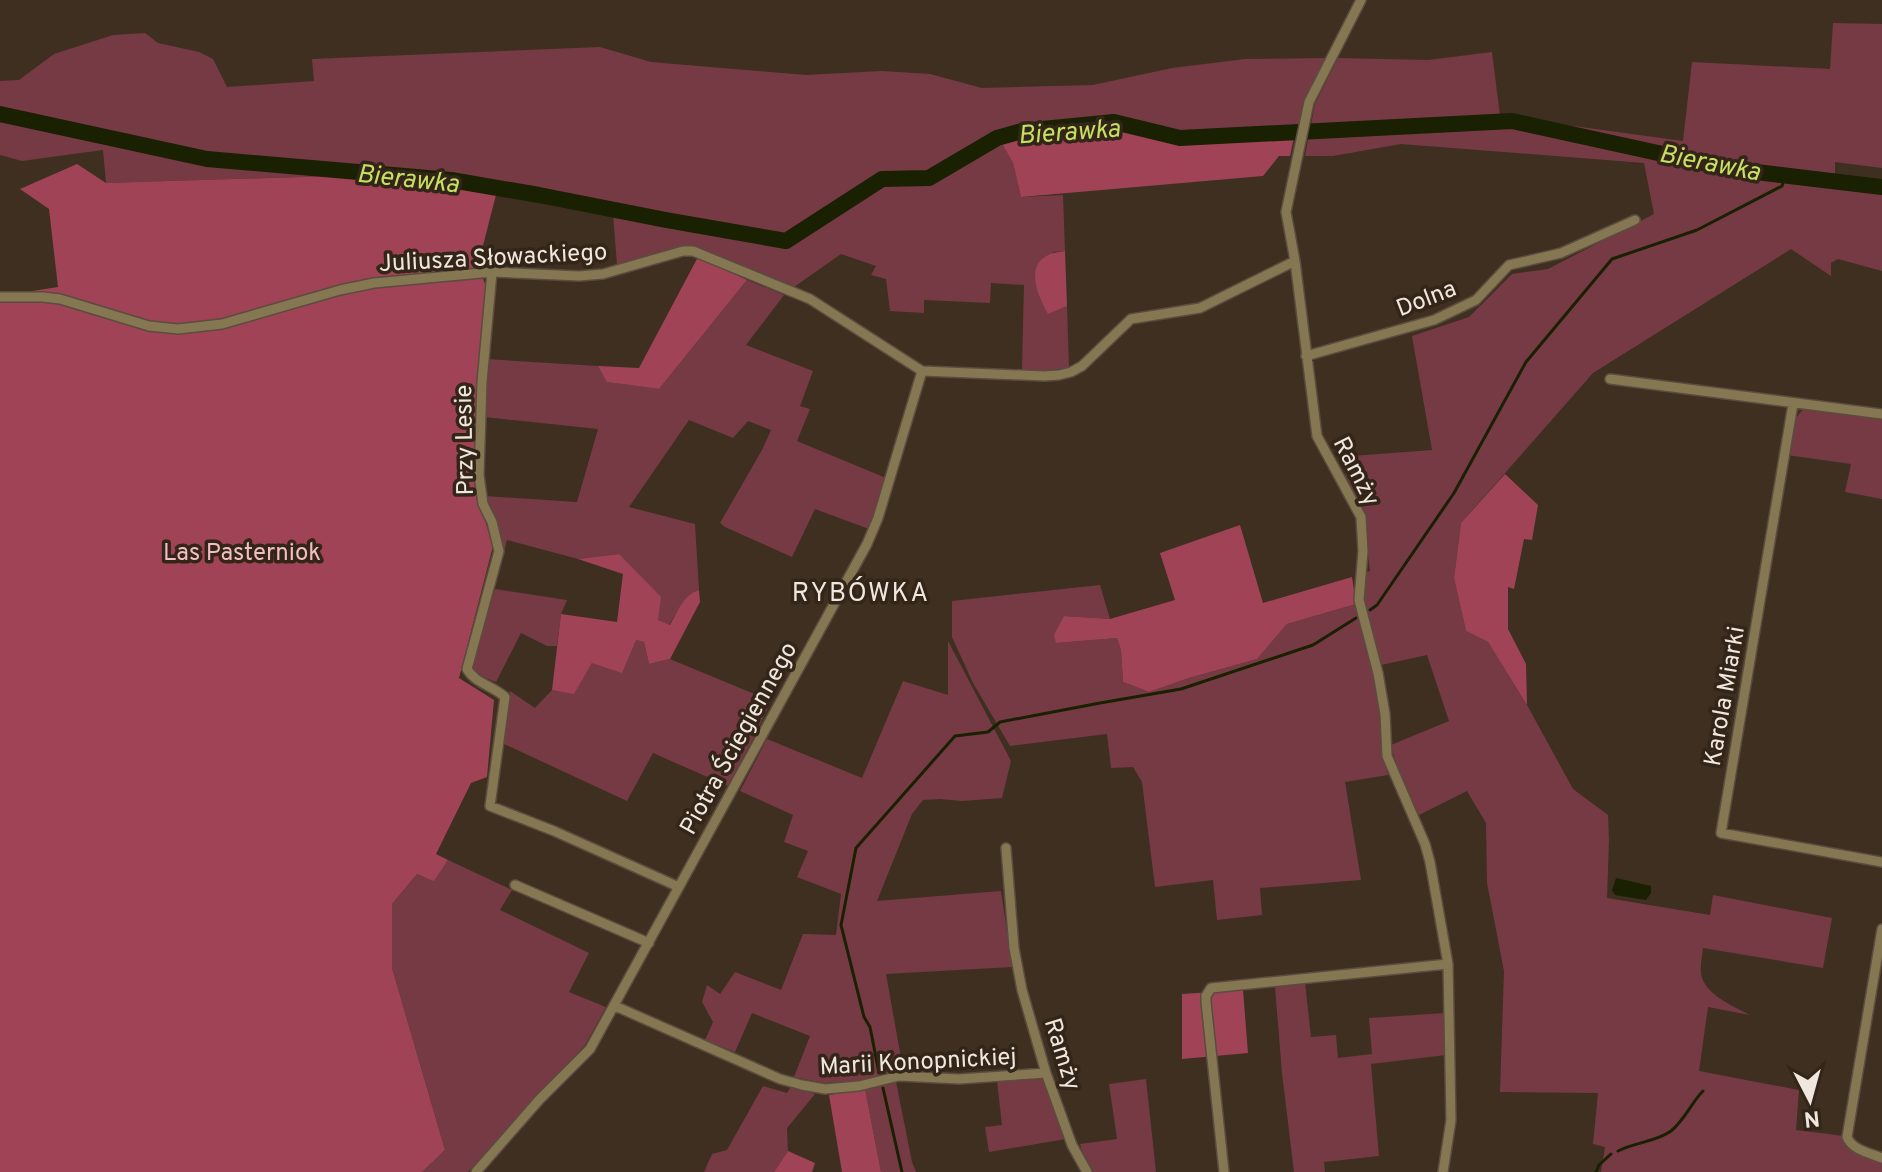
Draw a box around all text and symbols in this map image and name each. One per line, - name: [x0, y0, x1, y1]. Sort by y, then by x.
- water label: Bierawka: [1017, 113, 1122, 154]
- water label: Bierawka: [1656, 138, 1763, 191]
- water label: Bierawka: [355, 159, 461, 202]
- street label: Juliusza Słowackiego: [378, 238, 608, 280]
- street label: Dolna: [1392, 275, 1461, 325]
- street label: Przy Lesie: [450, 384, 482, 496]
- street label: Ramży: [1325, 432, 1385, 512]
- park label: Las Pasterniok: [163, 539, 321, 569]
- district label: RYBÓWKA: [792, 576, 930, 611]
- street label: Karola Miarki: [1699, 624, 1753, 769]
- street label: Piotra Ściegiennego: [673, 636, 805, 841]
- street label: Ramży: [1036, 1015, 1086, 1094]
- street label: Marii Konopnickiej: [819, 1043, 1017, 1083]
- north arrow: [1770, 1060, 1850, 1140]
- text: N: [1803, 1103, 1821, 1132]

